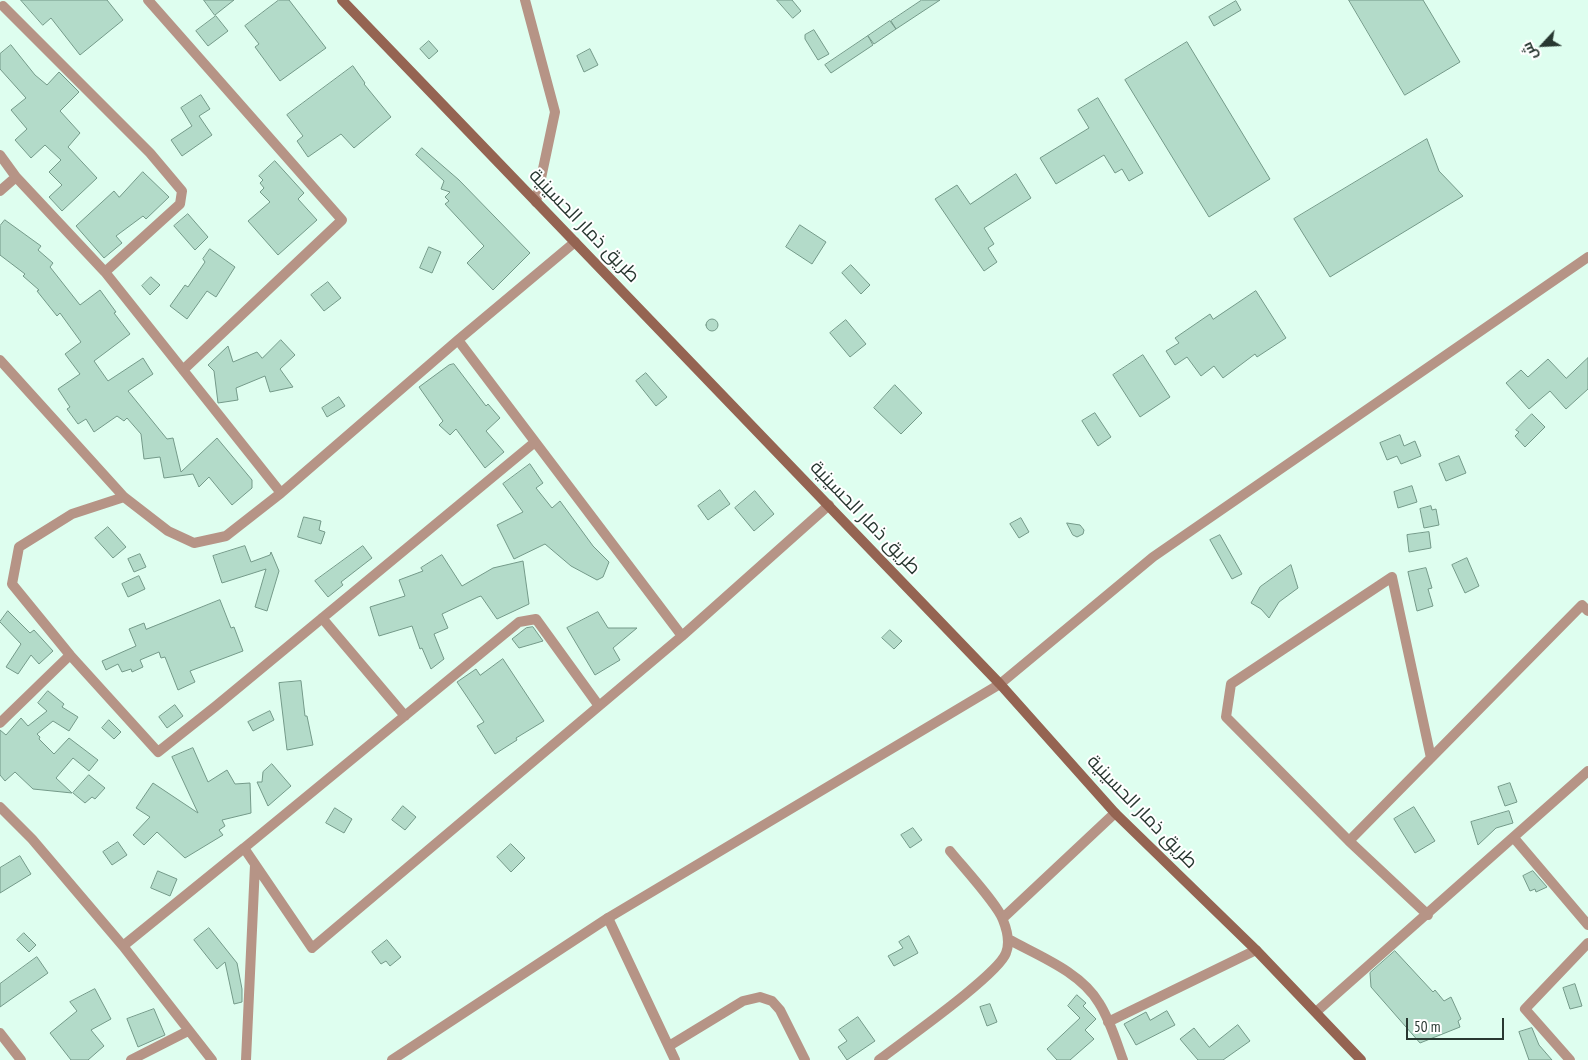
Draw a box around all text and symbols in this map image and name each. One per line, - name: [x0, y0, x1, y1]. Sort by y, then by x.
- north arrow: [1518, 20, 1568, 70]
- text: ش: [1517, 39, 1541, 63]
- street label: طريق ذمار الحسينية: [524, 164, 644, 288]
- street label: طريق ذمار الحسينية: [805, 456, 925, 580]
- street label: طريق ذمار الحسينية: [1082, 750, 1202, 874]
- scale bar: [1408, 1008, 1506, 1040]
- text: 50 m: [1414, 1017, 1440, 1036]

